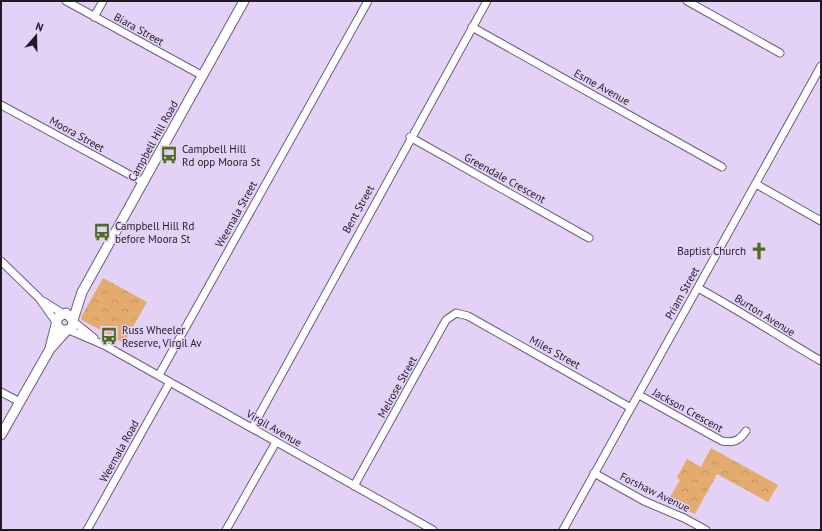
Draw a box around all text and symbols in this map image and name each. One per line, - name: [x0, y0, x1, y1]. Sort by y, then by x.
- street label: Biara Street: [112, 10, 167, 49]
- north arrow: [16, 16, 56, 56]
- text: N: [34, 19, 45, 34]
- street label: Esme Avenue: [571, 66, 633, 108]
- street label: Campbell Hill Road: [125, 98, 181, 184]
- street label: Moora Street: [47, 113, 107, 155]
- place label: Campbell Hill Rd opp Moora St: [182, 142, 261, 169]
- bus stop icon: Campbell Hill Rd opp Moora St: [159, 145, 179, 165]
- street label: Greendale Crescent: [462, 150, 548, 206]
- street label: Weemala Street: [212, 178, 260, 250]
- street label: Bent Street: [339, 182, 377, 235]
- place label: Campbell Hill Rd before Moora St: [115, 219, 195, 246]
- bus stop icon: Campbell Hill Rd before Moora St: [92, 222, 112, 242]
- church icon: Baptist Church: [749, 241, 769, 261]
- place label: Baptist Church: [677, 244, 746, 258]
- street label: Priam Street: [662, 264, 702, 322]
- street label: Burton Avenue: [732, 291, 798, 339]
- place label: Russ Wheeler Reserve, Virgil Av: [122, 323, 202, 350]
- bus stop icon: Russ Wheeler Reserve, Virgil Av: [99, 326, 119, 346]
- street label: Miles Street: [527, 332, 583, 372]
- street label: Melrose Street: [374, 353, 420, 420]
- street label: Jackson Crescent: [649, 384, 726, 435]
- street label: Virgil Avenue: [243, 406, 305, 450]
- street label: Weemala Road: [96, 417, 142, 485]
- street label: Forshaw Avenue: [618, 469, 693, 515]

